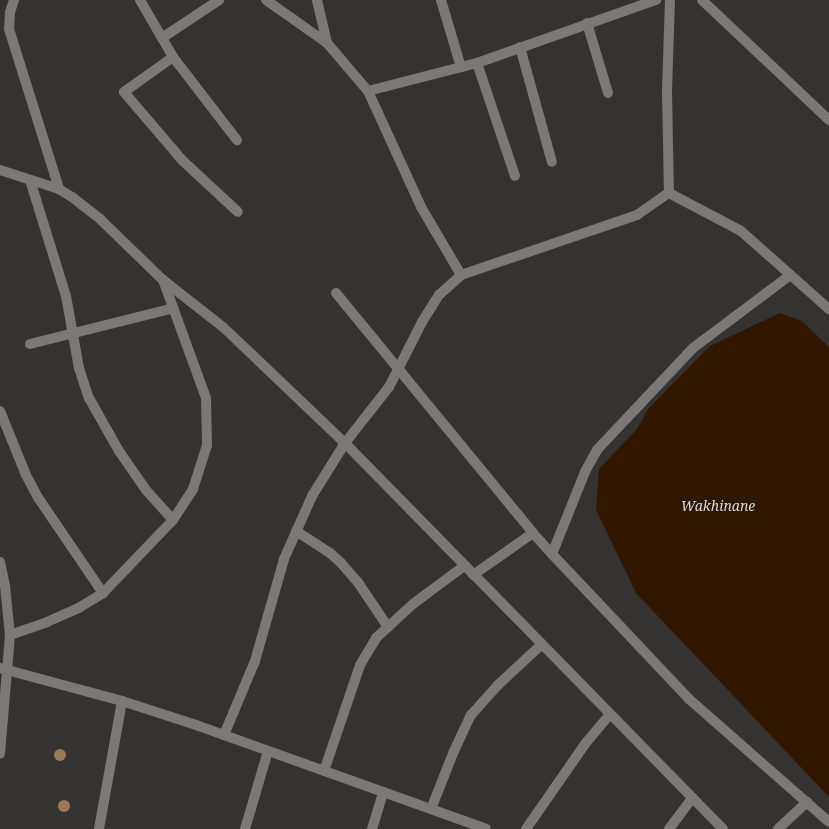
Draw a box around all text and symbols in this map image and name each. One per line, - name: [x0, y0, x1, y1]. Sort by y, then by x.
- water label: Wakhinane: [681, 498, 755, 514]

